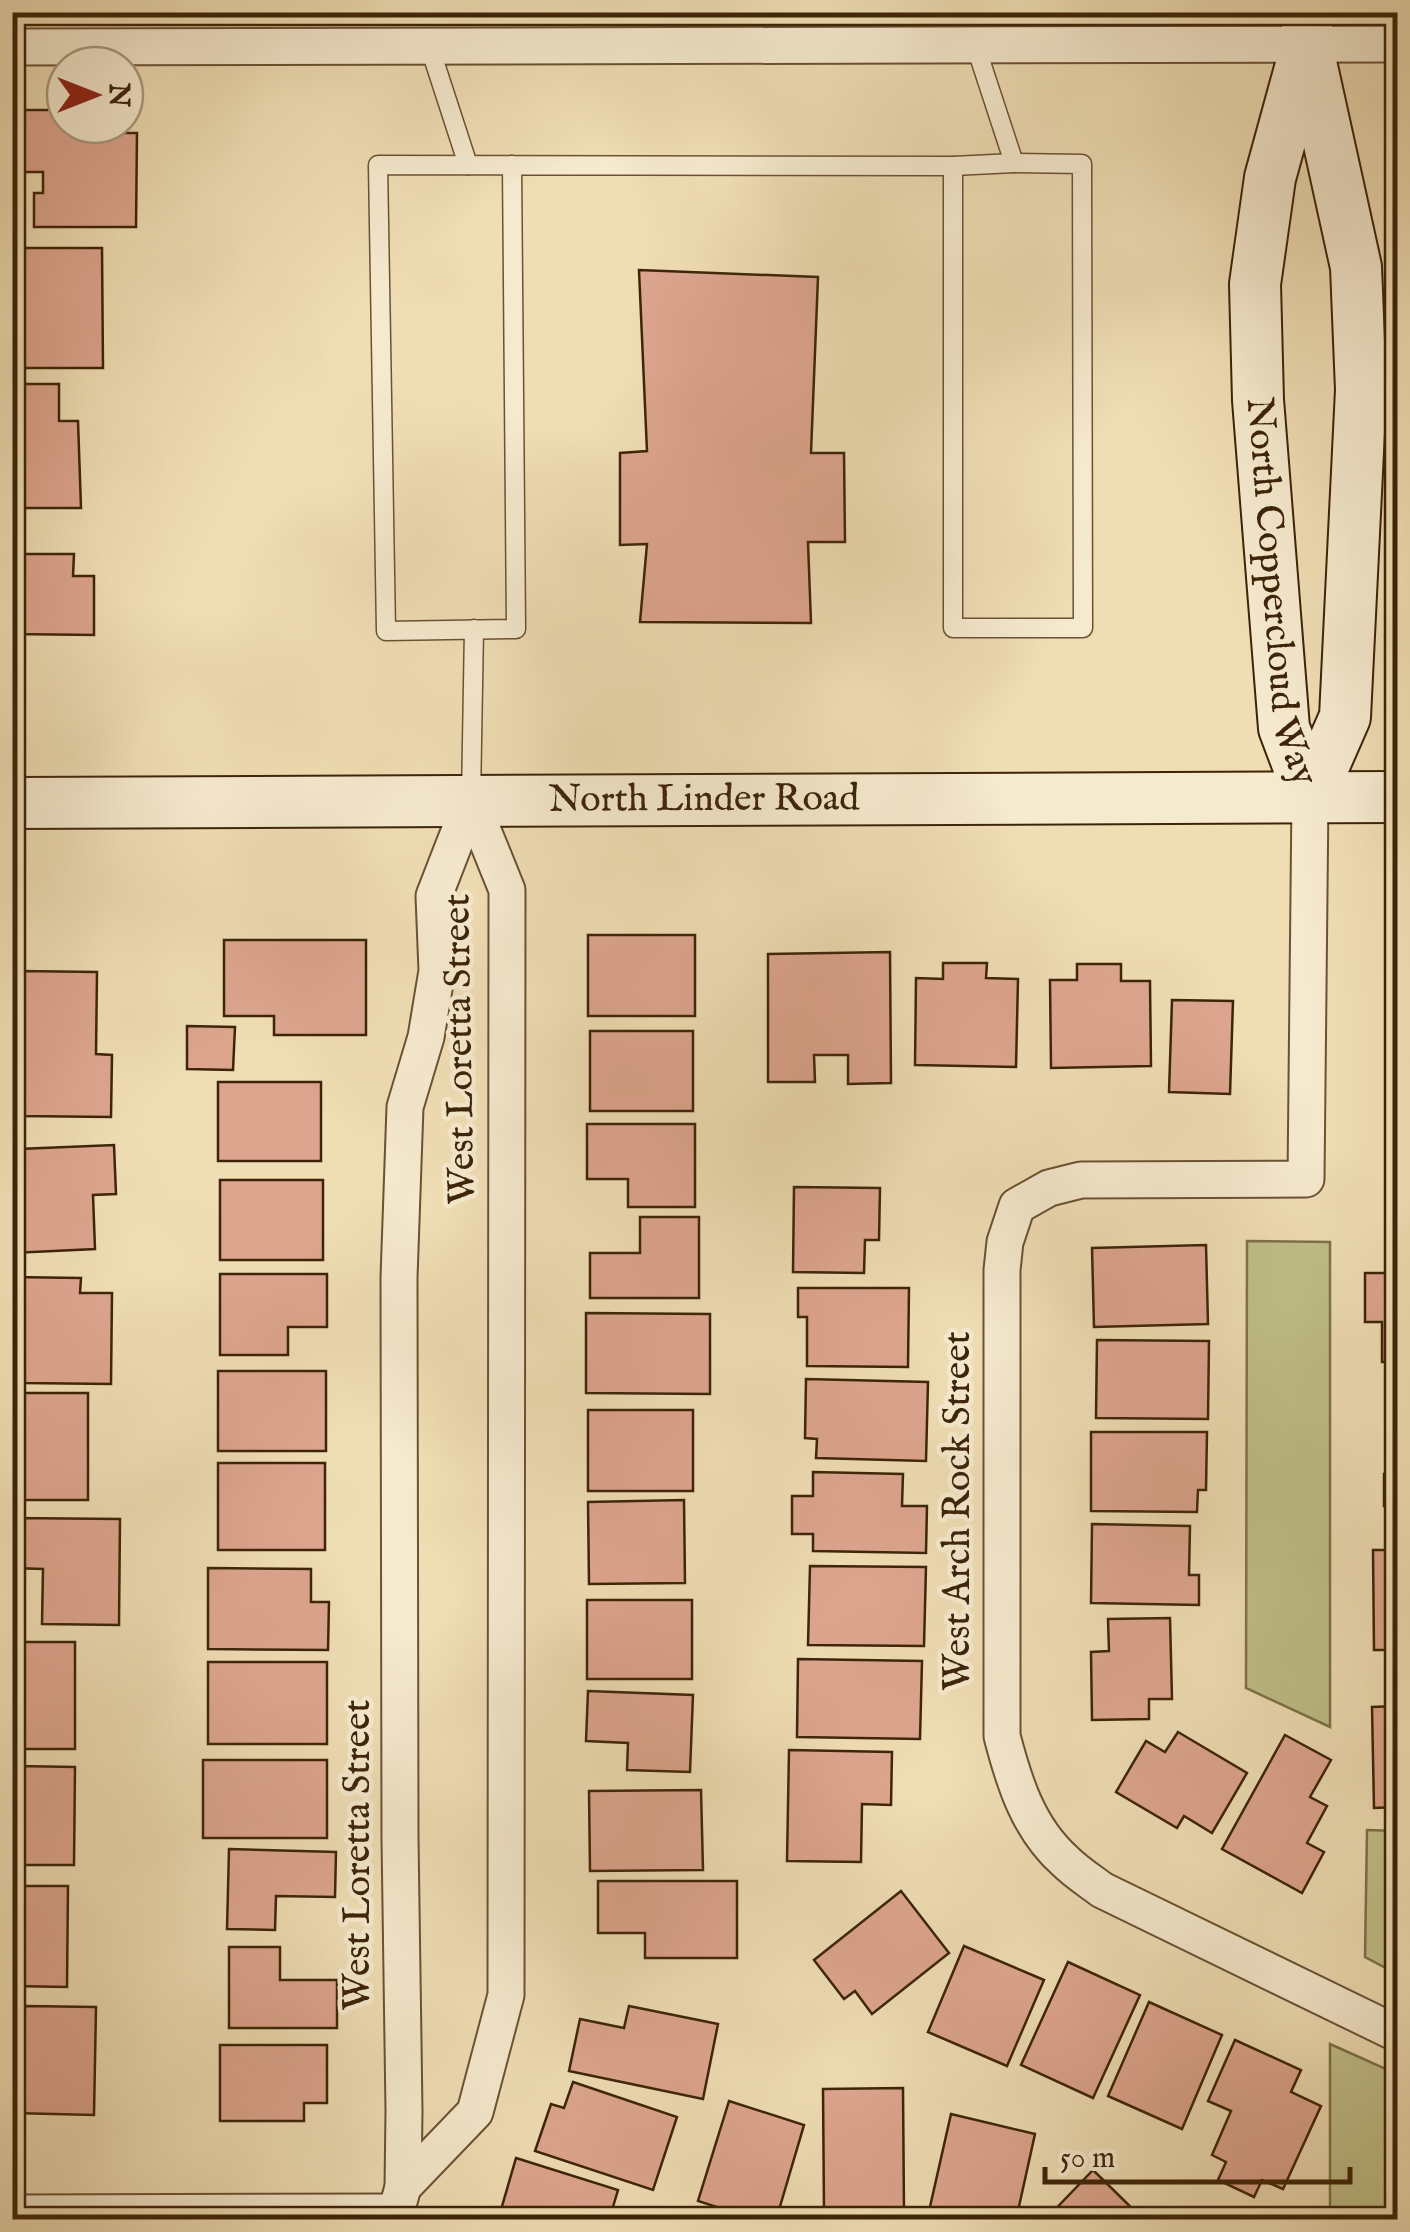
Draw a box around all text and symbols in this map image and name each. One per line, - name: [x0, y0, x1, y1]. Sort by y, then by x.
- north arrow: [45, 45, 145, 145]
- text: N: [100, 82, 135, 107]
- street label: North Coppercloud Way: [1234, 396, 1328, 793]
- street label: North Linder Road: [548, 775, 860, 825]
- street label: West Loretta Street: [434, 893, 488, 1205]
- street label: West Arch Rock Street: [935, 1331, 983, 1691]
- street label: West Loretta Street: [335, 1700, 383, 2010]
- scale bar: [1045, 2122, 1350, 2184]
- text: 50 m: [1060, 2140, 1115, 2178]

